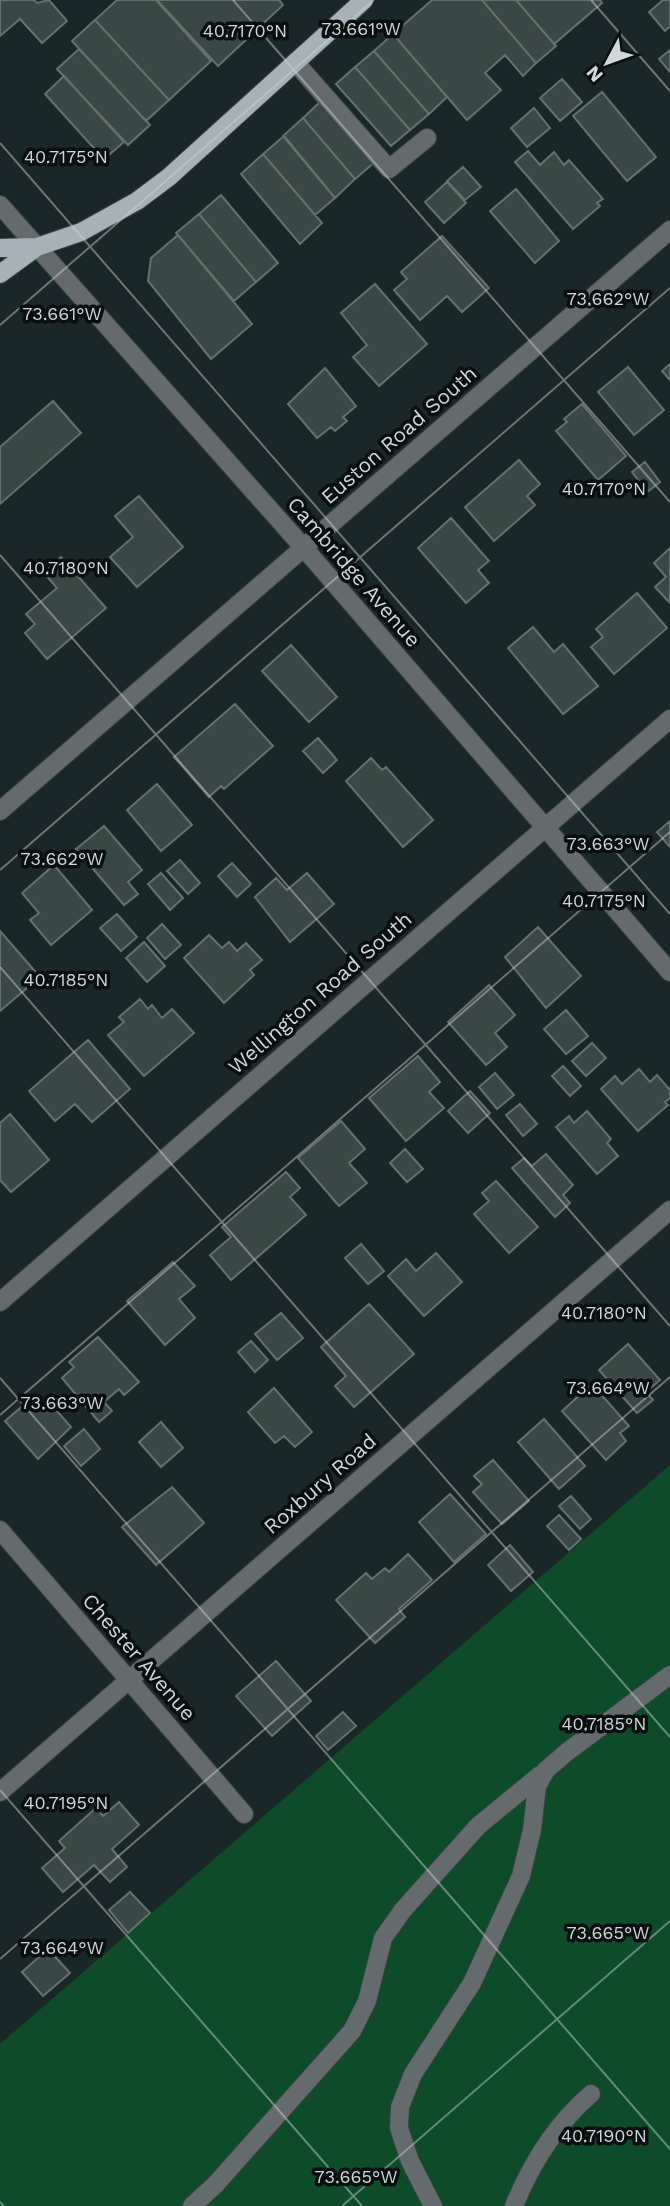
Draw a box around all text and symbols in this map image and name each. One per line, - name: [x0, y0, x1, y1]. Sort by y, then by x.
- text: 73.661°W: [321, 18, 401, 39]
- text: 40.7170°N: [203, 20, 287, 41]
- north arrow: [572, 28, 642, 98]
- text: N: [581, 61, 608, 87]
- text: 40.7175°N: [24, 146, 108, 167]
- text: 73.662°W: [566, 288, 650, 309]
- text: 73.661°W: [22, 303, 102, 324]
- street label: Euston Road South: [316, 360, 482, 509]
- text: 40.7170°N: [562, 478, 646, 499]
- street label: Cambridge Avenue: [282, 492, 426, 652]
- text: 40.7180°N: [23, 557, 109, 578]
- text: 73.663°W: [566, 833, 650, 854]
- text: 73.662°W: [20, 848, 104, 869]
- text: 40.7175°N: [562, 890, 646, 911]
- street label: Wellington Road South: [223, 906, 417, 1079]
- text: 40.7185°N: [23, 969, 109, 990]
- text: 40.7180°N: [561, 1302, 647, 1323]
- text: 73.664°W: [566, 1377, 650, 1398]
- text: 73.663°W: [20, 1392, 104, 1413]
- street label: Roxbury Road: [258, 1428, 381, 1539]
- street label: Chester Avenue: [77, 1588, 201, 1725]
- text: 40.7185°N: [561, 1713, 647, 1734]
- text: 40.7195°N: [23, 1792, 109, 1813]
- text: 73.665°W: [566, 1922, 650, 1943]
- text: 73.664°W: [20, 1937, 104, 1958]
- text: 40.7190°N: [561, 2125, 647, 2146]
- text: 73.665°W: [314, 2166, 398, 2187]

